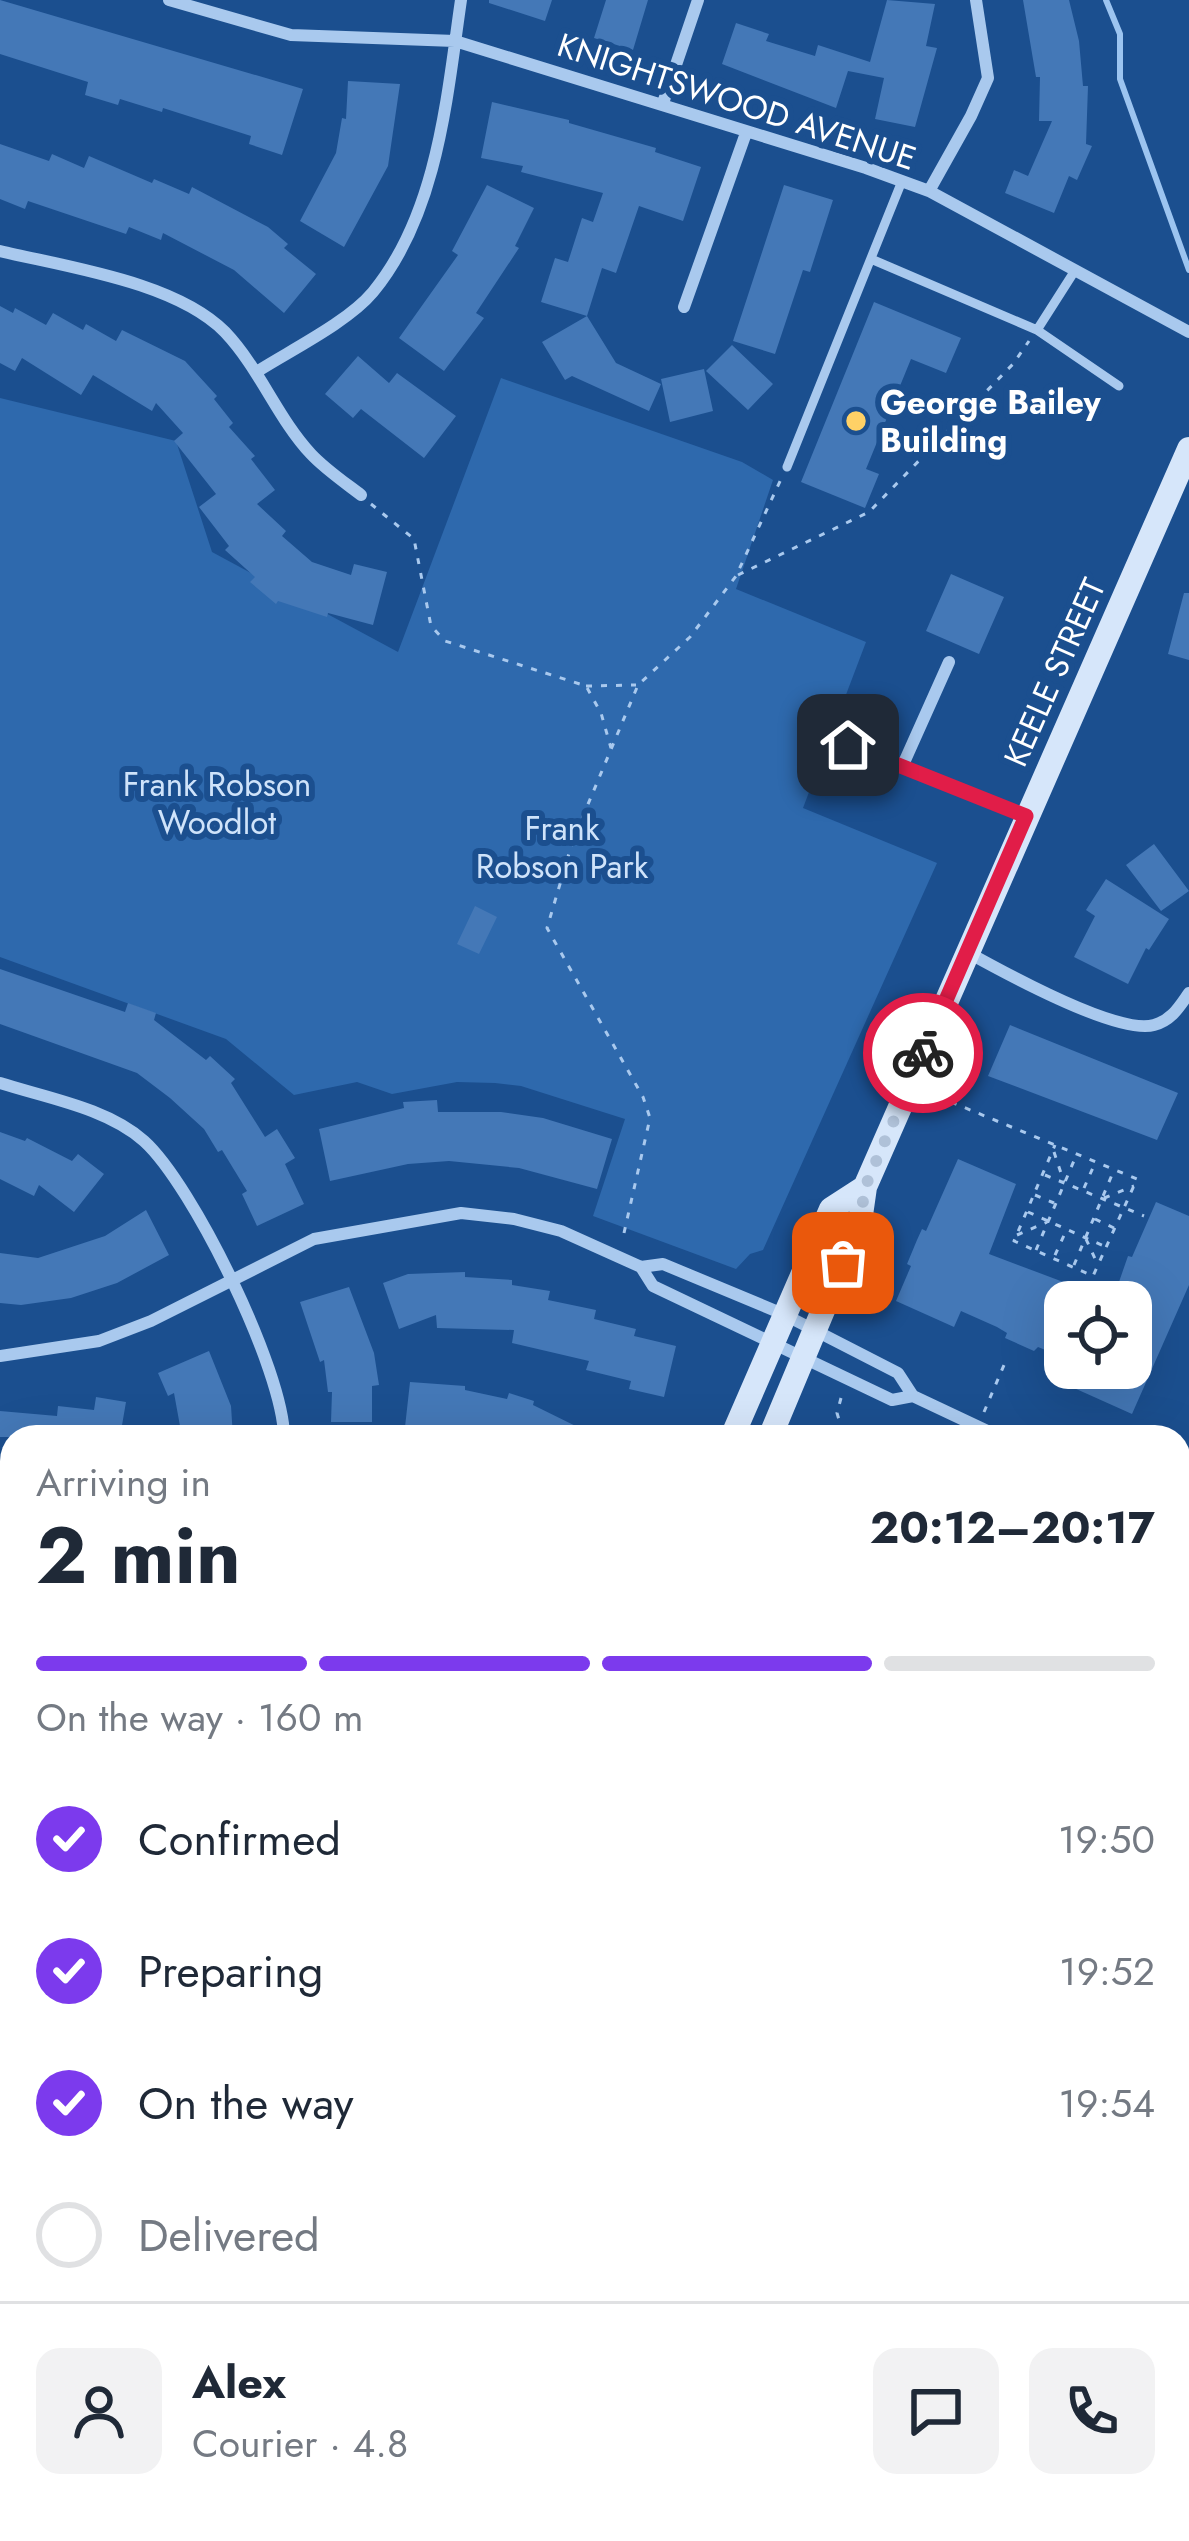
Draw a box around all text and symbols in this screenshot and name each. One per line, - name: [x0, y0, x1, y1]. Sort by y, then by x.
- street label: KNIGHTSWOOD AVENUE: [552, 21, 922, 182]
- place label: George Bailey Building: [880, 379, 1101, 464]
- marker: George Bailey Building: [843, 408, 869, 434]
- street label: KEELE STREET: [992, 570, 1117, 774]
- pin: [797, 694, 899, 796]
- icon: home: [815, 712, 881, 778]
- park label: Frank Robson Woodlot: [123, 761, 311, 846]
- park label: Frank Robson Park: [476, 805, 649, 890]
- courier: [863, 993, 983, 1113]
- icon: bike: [890, 1020, 956, 1086]
- pin: [792, 1212, 894, 1314]
- icon: bag: [810, 1230, 876, 1296]
- map controls: [1044, 1281, 1152, 1389]
- button: locate: [1044, 1281, 1152, 1389]
- text: Arriving in: [36, 1454, 211, 1511]
- text: 20:12–20:17: [870, 1495, 1155, 1560]
- text: 2 min: [36, 1500, 241, 1612]
- text: On the way · 160 m: [36, 1689, 363, 1746]
- icon: check: [36, 1806, 102, 1872]
- text: Confirmed: [138, 1807, 341, 1872]
- text: 19:50: [1058, 1811, 1155, 1868]
- icon: check: [36, 1938, 102, 2004]
- text: Preparing: [138, 1939, 323, 2004]
- text: 19:52: [1059, 1943, 1155, 2000]
- icon: check: [36, 2070, 102, 2136]
- text: On the way: [138, 2071, 354, 2136]
- text: 19:54: [1059, 2075, 1155, 2132]
- text: Delivered: [138, 2203, 320, 2268]
- button: person: [36, 2348, 162, 2474]
- button: chat: [873, 2348, 999, 2474]
- button: phone: [1029, 2348, 1155, 2474]
- text: Alex: [192, 2350, 286, 2415]
- text: Courier · 4.8: [192, 2415, 408, 2472]

